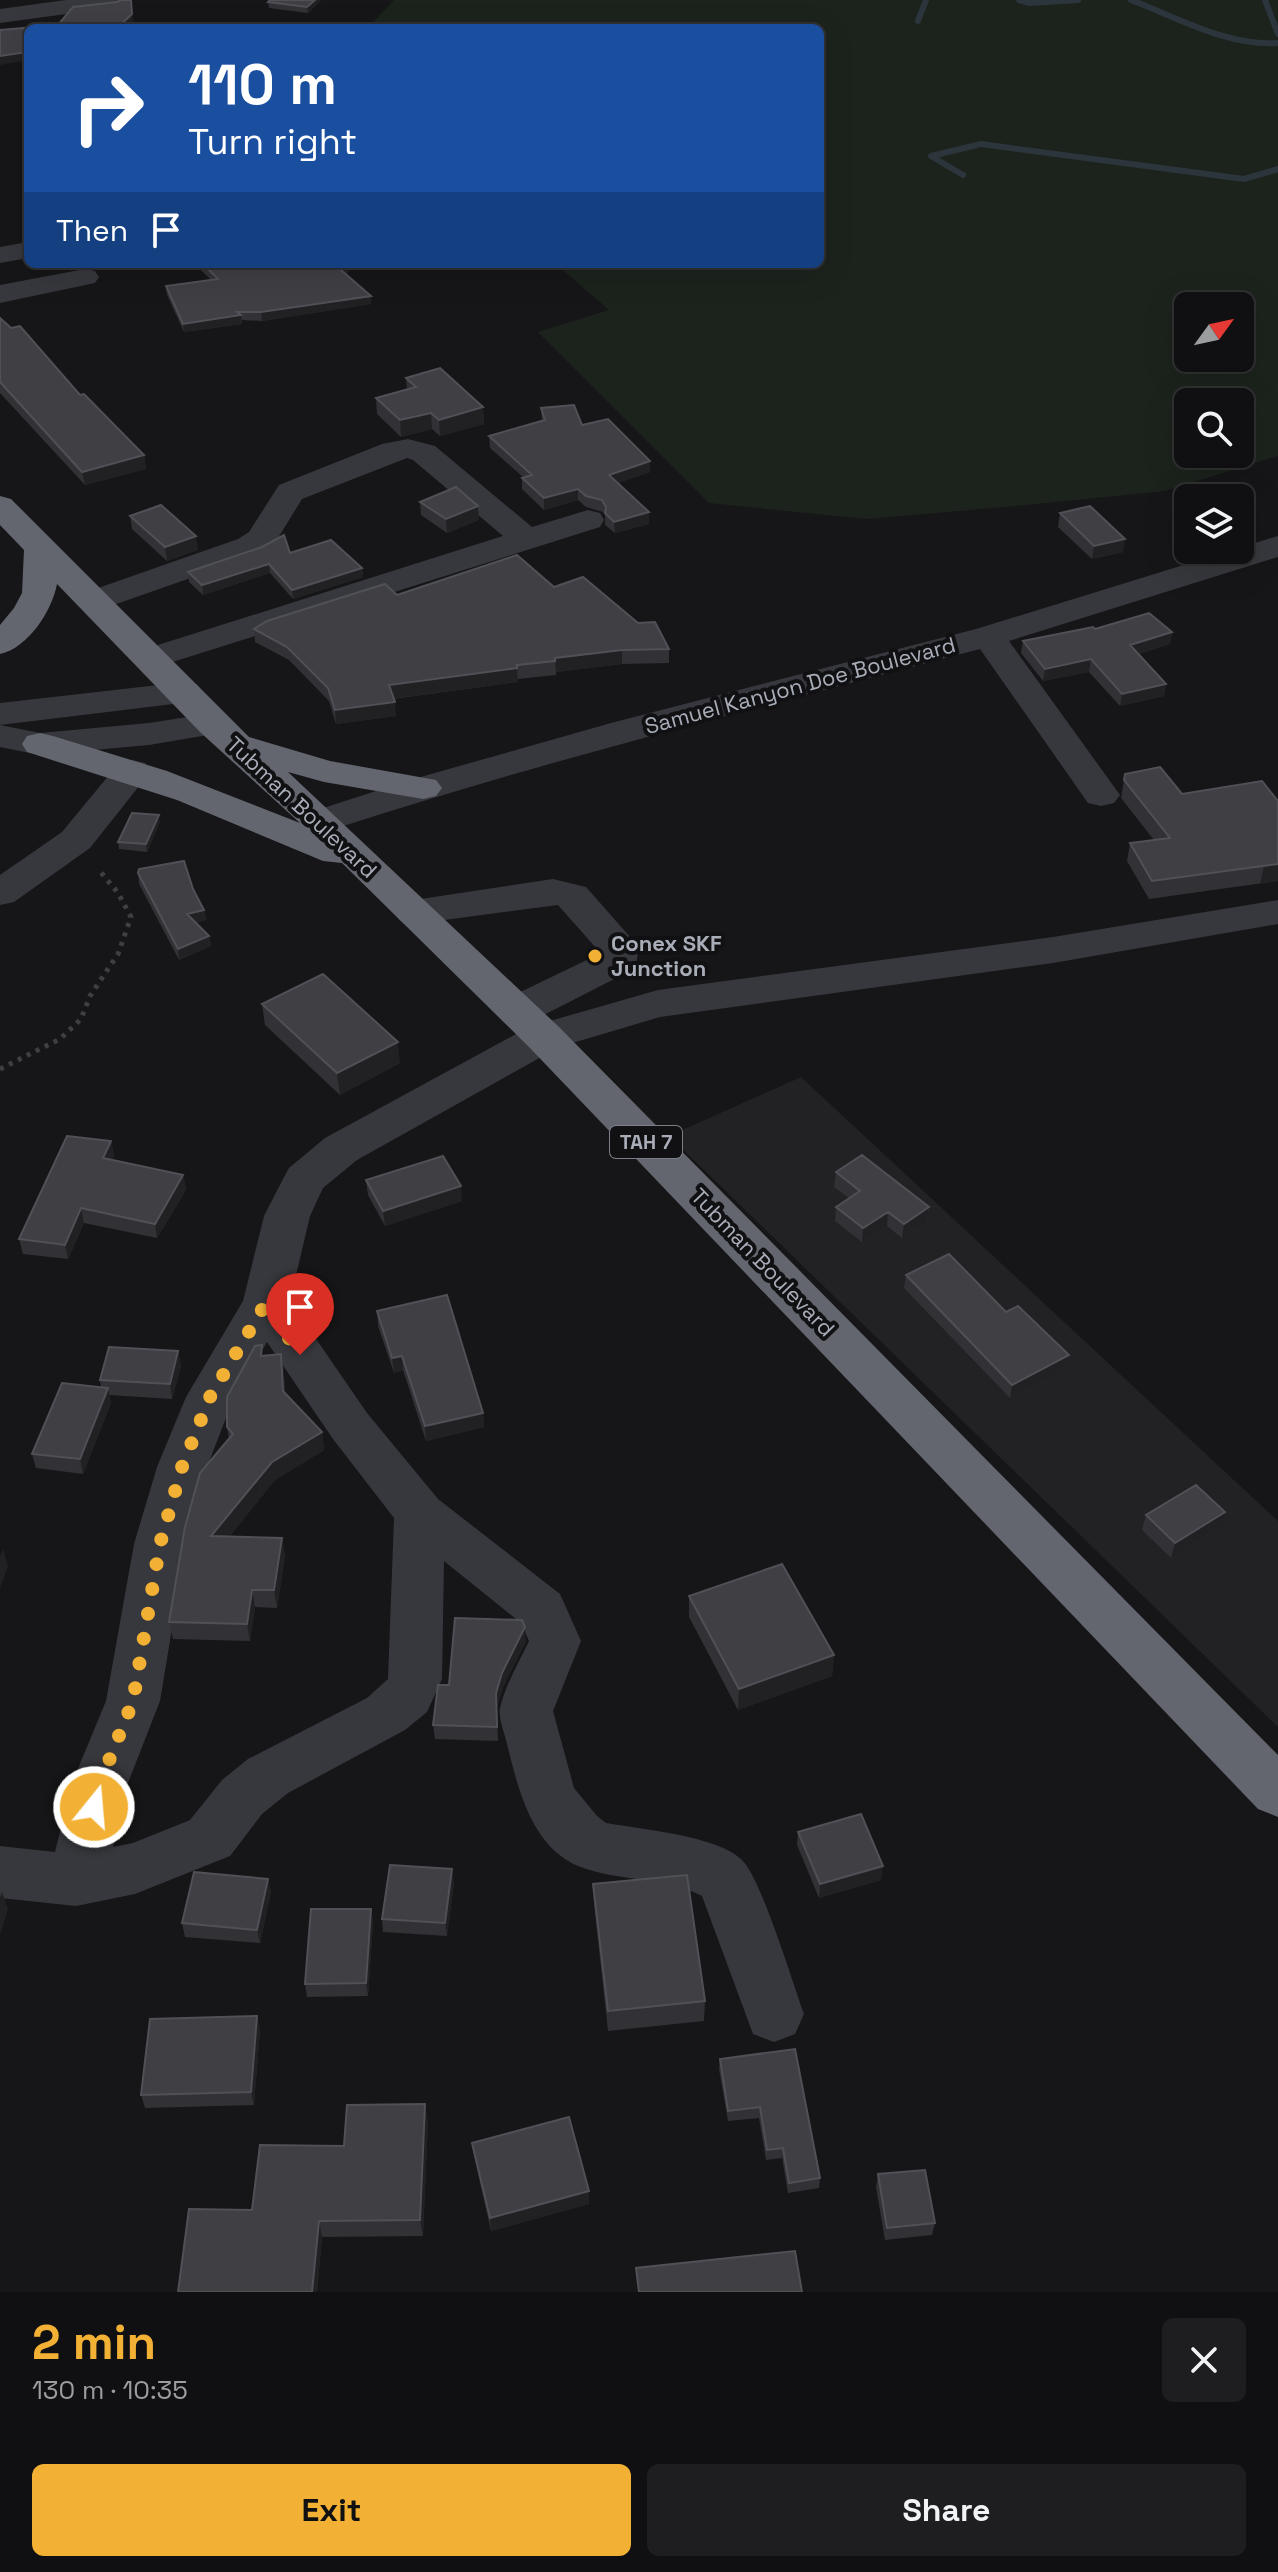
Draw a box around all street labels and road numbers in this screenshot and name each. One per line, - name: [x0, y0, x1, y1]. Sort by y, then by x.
- street label: Samuel Kanyon Doe Boulevard: [642, 630, 958, 740]
- street label: Tubman Boulevard: [221, 730, 383, 884]
- road number: TAH 7: [610, 1126, 682, 1158]
- street label: Tubman Boulevard: [685, 1182, 841, 1342]

